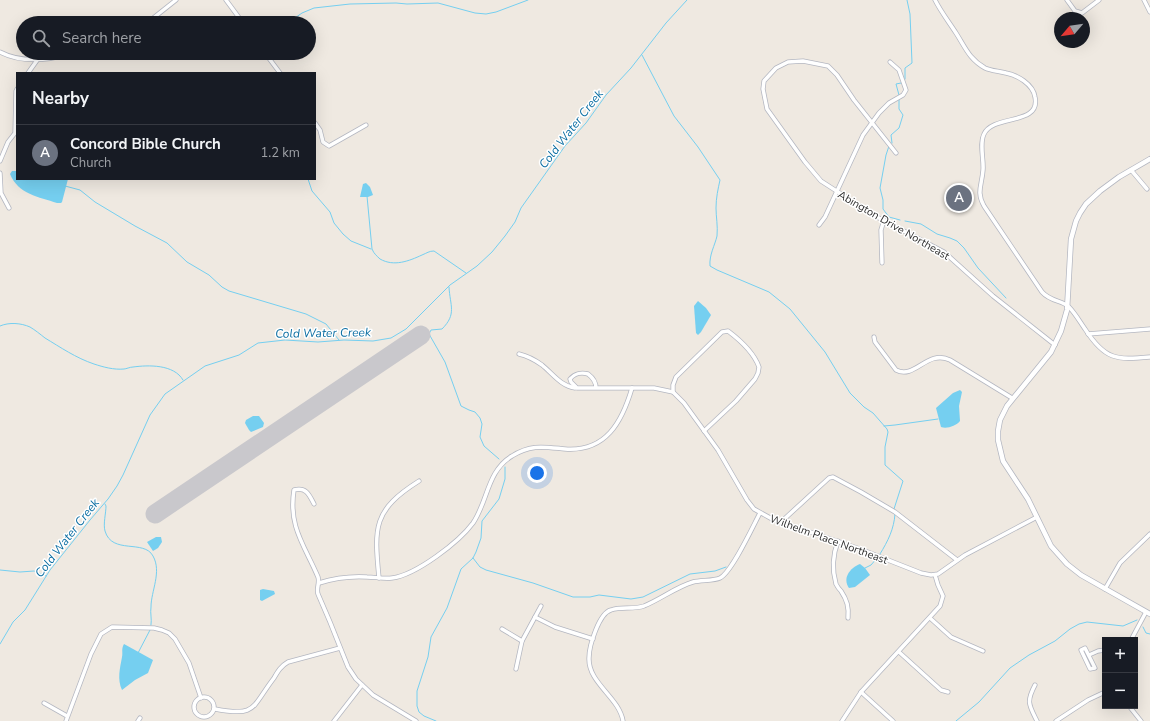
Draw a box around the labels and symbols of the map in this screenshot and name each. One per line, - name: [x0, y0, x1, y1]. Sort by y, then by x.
- north arrow: [1054, 12, 1090, 48]
- water label: Cold Water Creek: [535, 86, 607, 172]
- pin: A: [946, 183, 972, 213]
- street label: Abington Drive Northeast: [835, 187, 953, 264]
- water label: Cold Water Creek: [275, 324, 372, 342]
- your location: [527, 463, 547, 483]
- water label: Cold Water Creek: [31, 495, 103, 581]
- street label: Wilhelm Place Northeast: [768, 511, 890, 568]

